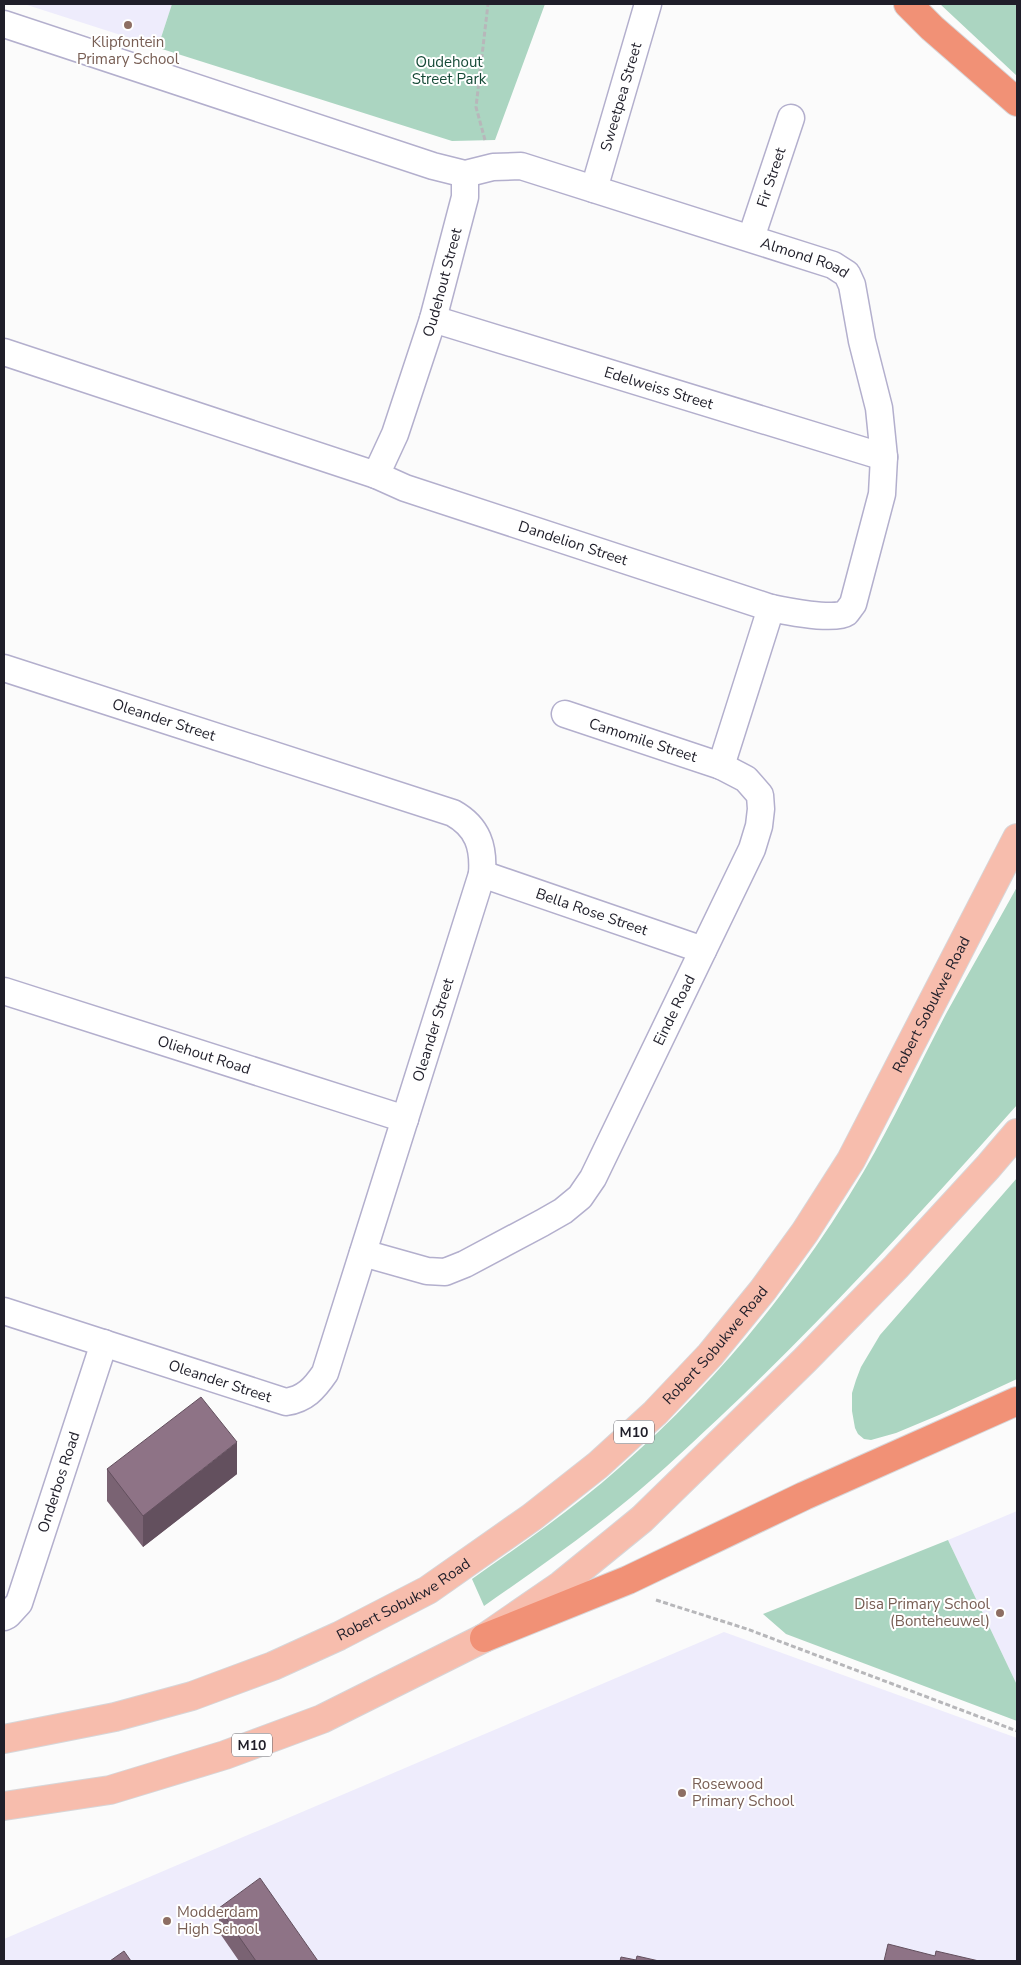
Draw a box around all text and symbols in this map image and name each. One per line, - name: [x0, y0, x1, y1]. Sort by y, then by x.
- marker: Klipfontein Primary School: [122, 19, 134, 31]
- place label: Klipfontein Primary School: [77, 32, 180, 69]
- street label: Sweetpea Street: [596, 39, 646, 154]
- park label: Oudehout Street Park: [412, 52, 487, 89]
- street label: Fir Street: [752, 144, 791, 210]
- street label: Oudehout Street: [418, 225, 467, 340]
- street label: Almond Road: [758, 233, 853, 283]
- street label: Edelweiss Street: [602, 362, 716, 414]
- street label: Dandelion Street: [516, 516, 631, 570]
- street label: Oleander Street: [110, 694, 219, 746]
- street label: Camomile Street: [586, 713, 700, 767]
- street label: Bella Rose Street: [533, 883, 651, 940]
- street label: Robert Sobukwe Road: [888, 933, 975, 1076]
- street label: Einde Road: [649, 971, 700, 1049]
- street label: Oleander Street: [408, 975, 458, 1084]
- street label: Oliehout Road: [155, 1031, 253, 1079]
- street label: Robert Sobukwe Road: [658, 1282, 772, 1409]
- street label: Oleander Street: [166, 1355, 275, 1407]
- road number: M10: [614, 1420, 654, 1444]
- street label: Onderbos Road: [33, 1429, 84, 1535]
- street label: Robert Sobukwe Road: [333, 1553, 474, 1646]
- place label: Disa Primary School (Bonteheuwel): [854, 1594, 991, 1631]
- marker: Disa Primary School (Bonteheuwel): [994, 1607, 1006, 1619]
- road number: M10: [232, 1734, 272, 1756]
- place label: Rosewood Primary School: [692, 1774, 795, 1811]
- marker: Rosewood Primary School: [676, 1787, 688, 1799]
- place label: Modderdam High School: [177, 1902, 259, 1939]
- marker: Modderdam High School: [161, 1915, 173, 1927]

